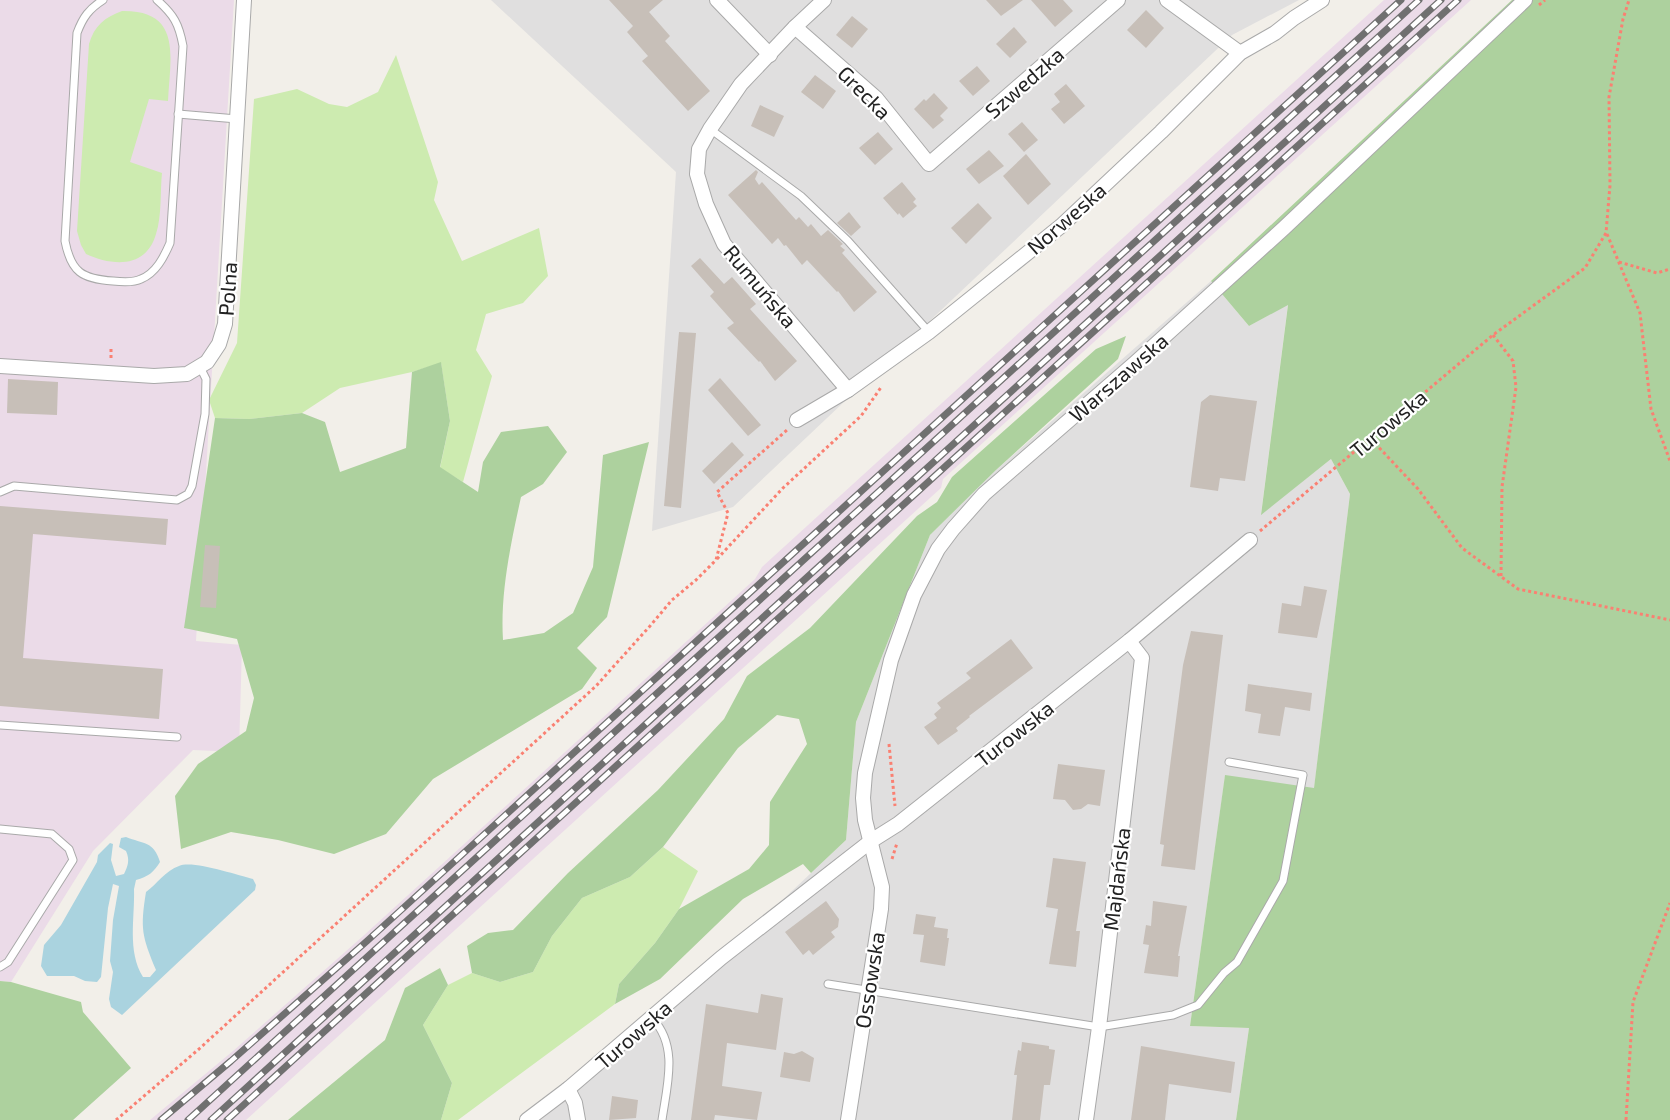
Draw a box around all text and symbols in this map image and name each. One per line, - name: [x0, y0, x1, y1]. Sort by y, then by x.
- street label: Szwedzka: [980, 41, 1068, 123]
- street label: Grecka: [833, 60, 897, 124]
- street label: Norweska: [1021, 177, 1111, 259]
- street label: Rumuńska: [719, 240, 803, 332]
- street label: Polna: [213, 261, 241, 317]
- street label: Warszawska: [1063, 327, 1173, 427]
- street label: Turowska: [1345, 384, 1431, 462]
- street label: Turowska: [970, 695, 1058, 771]
- street label: Majdańska: [1097, 826, 1136, 932]
- street label: Ossowska: [849, 930, 889, 1030]
- street label: Turowska: [590, 994, 676, 1074]

